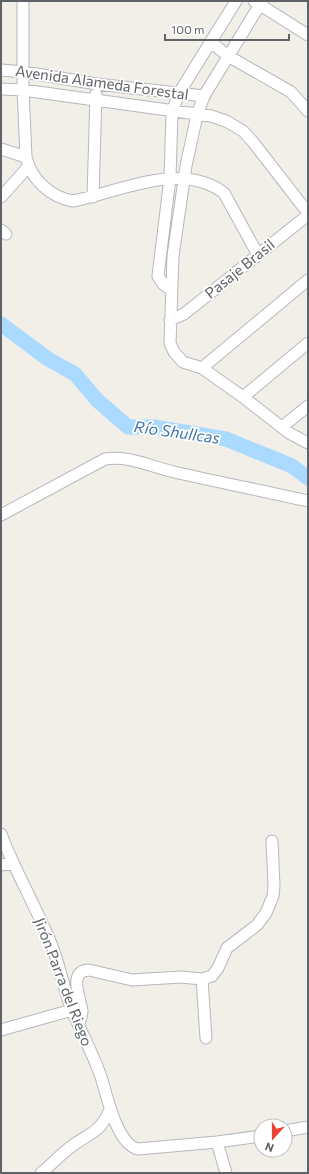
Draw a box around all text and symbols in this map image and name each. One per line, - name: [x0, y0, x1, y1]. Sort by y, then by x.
- scale bar: [165, 16, 289, 42]
- text: 100 m: [171, 22, 205, 36]
- street label: Avenida Alameda Forestal: [14, 61, 190, 103]
- street label: Pasaje Brasil: [201, 235, 278, 302]
- water label: Río Shullcas: [133, 416, 221, 447]
- street label: Jirón Parra del Riego: [31, 915, 97, 1048]
- north arrow: [253, 1118, 293, 1158]
- text: N: [263, 1140, 275, 1155]

